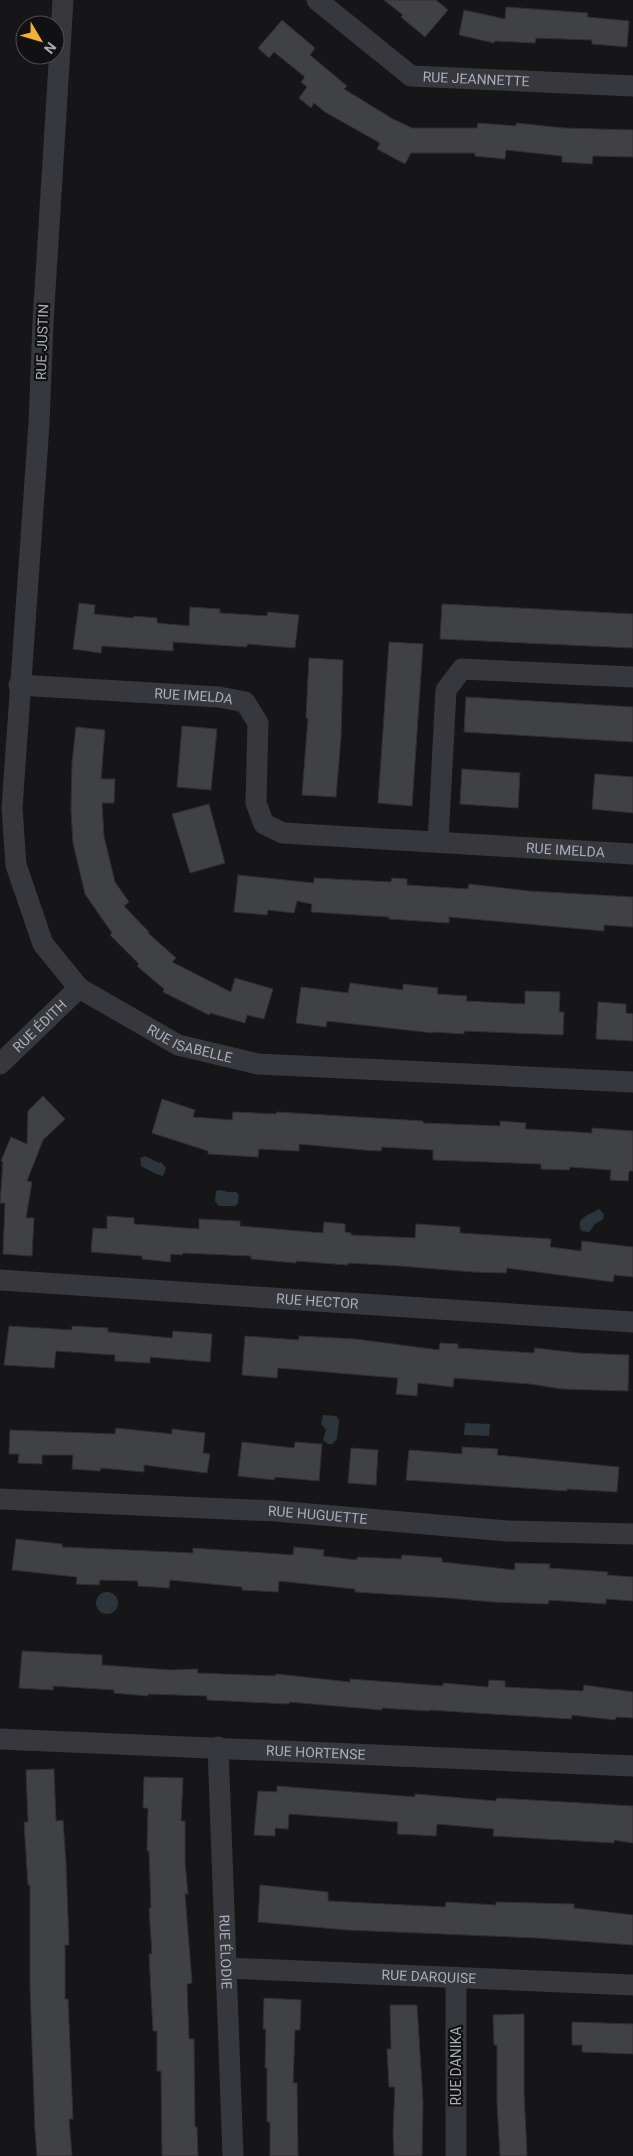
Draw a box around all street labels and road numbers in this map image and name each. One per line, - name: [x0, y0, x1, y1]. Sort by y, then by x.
- street label: RUE JEANNETTE: [422, 69, 530, 89]
- street label: RUE JUSTIN: [33, 304, 51, 380]
- street label: RUE IMELDA: [154, 685, 234, 708]
- street label: RUE IMELDA: [526, 840, 605, 860]
- street label: RUE ÉDITH: [9, 996, 70, 1055]
- street label: RUE ISABELLE: [144, 1021, 234, 1066]
- street label: RUE HECTOR: [276, 1290, 359, 1312]
- street label: RUE HUGUETTE: [268, 1503, 368, 1527]
- street label: RUE HORTENSE: [266, 1742, 366, 1763]
- street label: RUE ÉLODIE: [216, 1914, 235, 1990]
- street label: RUE DARQUISE: [381, 1966, 477, 1986]
- street label: RUE DANIKA: [448, 2026, 464, 2106]

